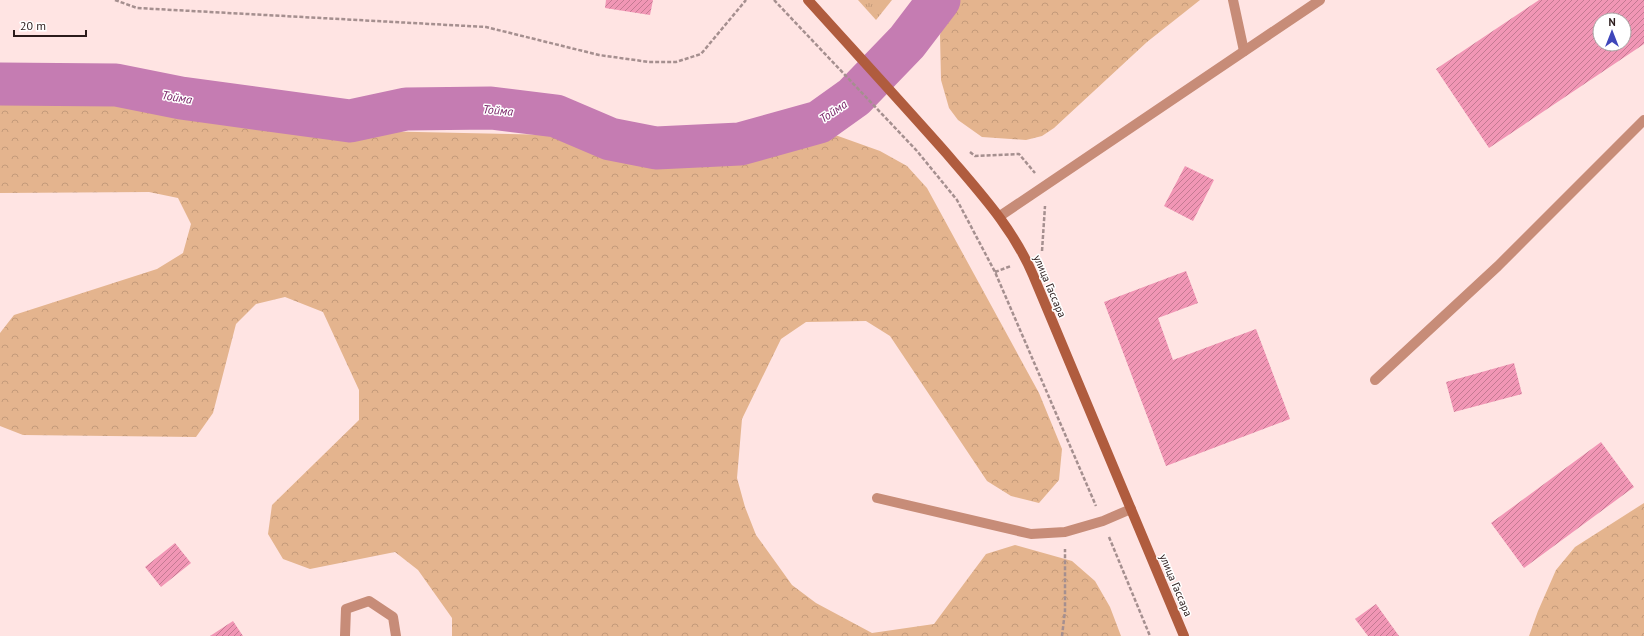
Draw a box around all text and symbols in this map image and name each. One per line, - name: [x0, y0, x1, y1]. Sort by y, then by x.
- scale bar: [14, 12, 86, 38]
- north arrow: [1592, 12, 1632, 52]
- text: N: [1608, 15, 1616, 29]
- text: 20 m: [20, 18, 46, 33]
- water label: Тойма: [161, 87, 193, 107]
- water label: Тойма: [816, 96, 850, 126]
- water label: Тойма: [482, 101, 514, 119]
- street label: улица Гассара: [1031, 253, 1069, 319]
- street label: улица Гассара: [1157, 552, 1195, 618]

